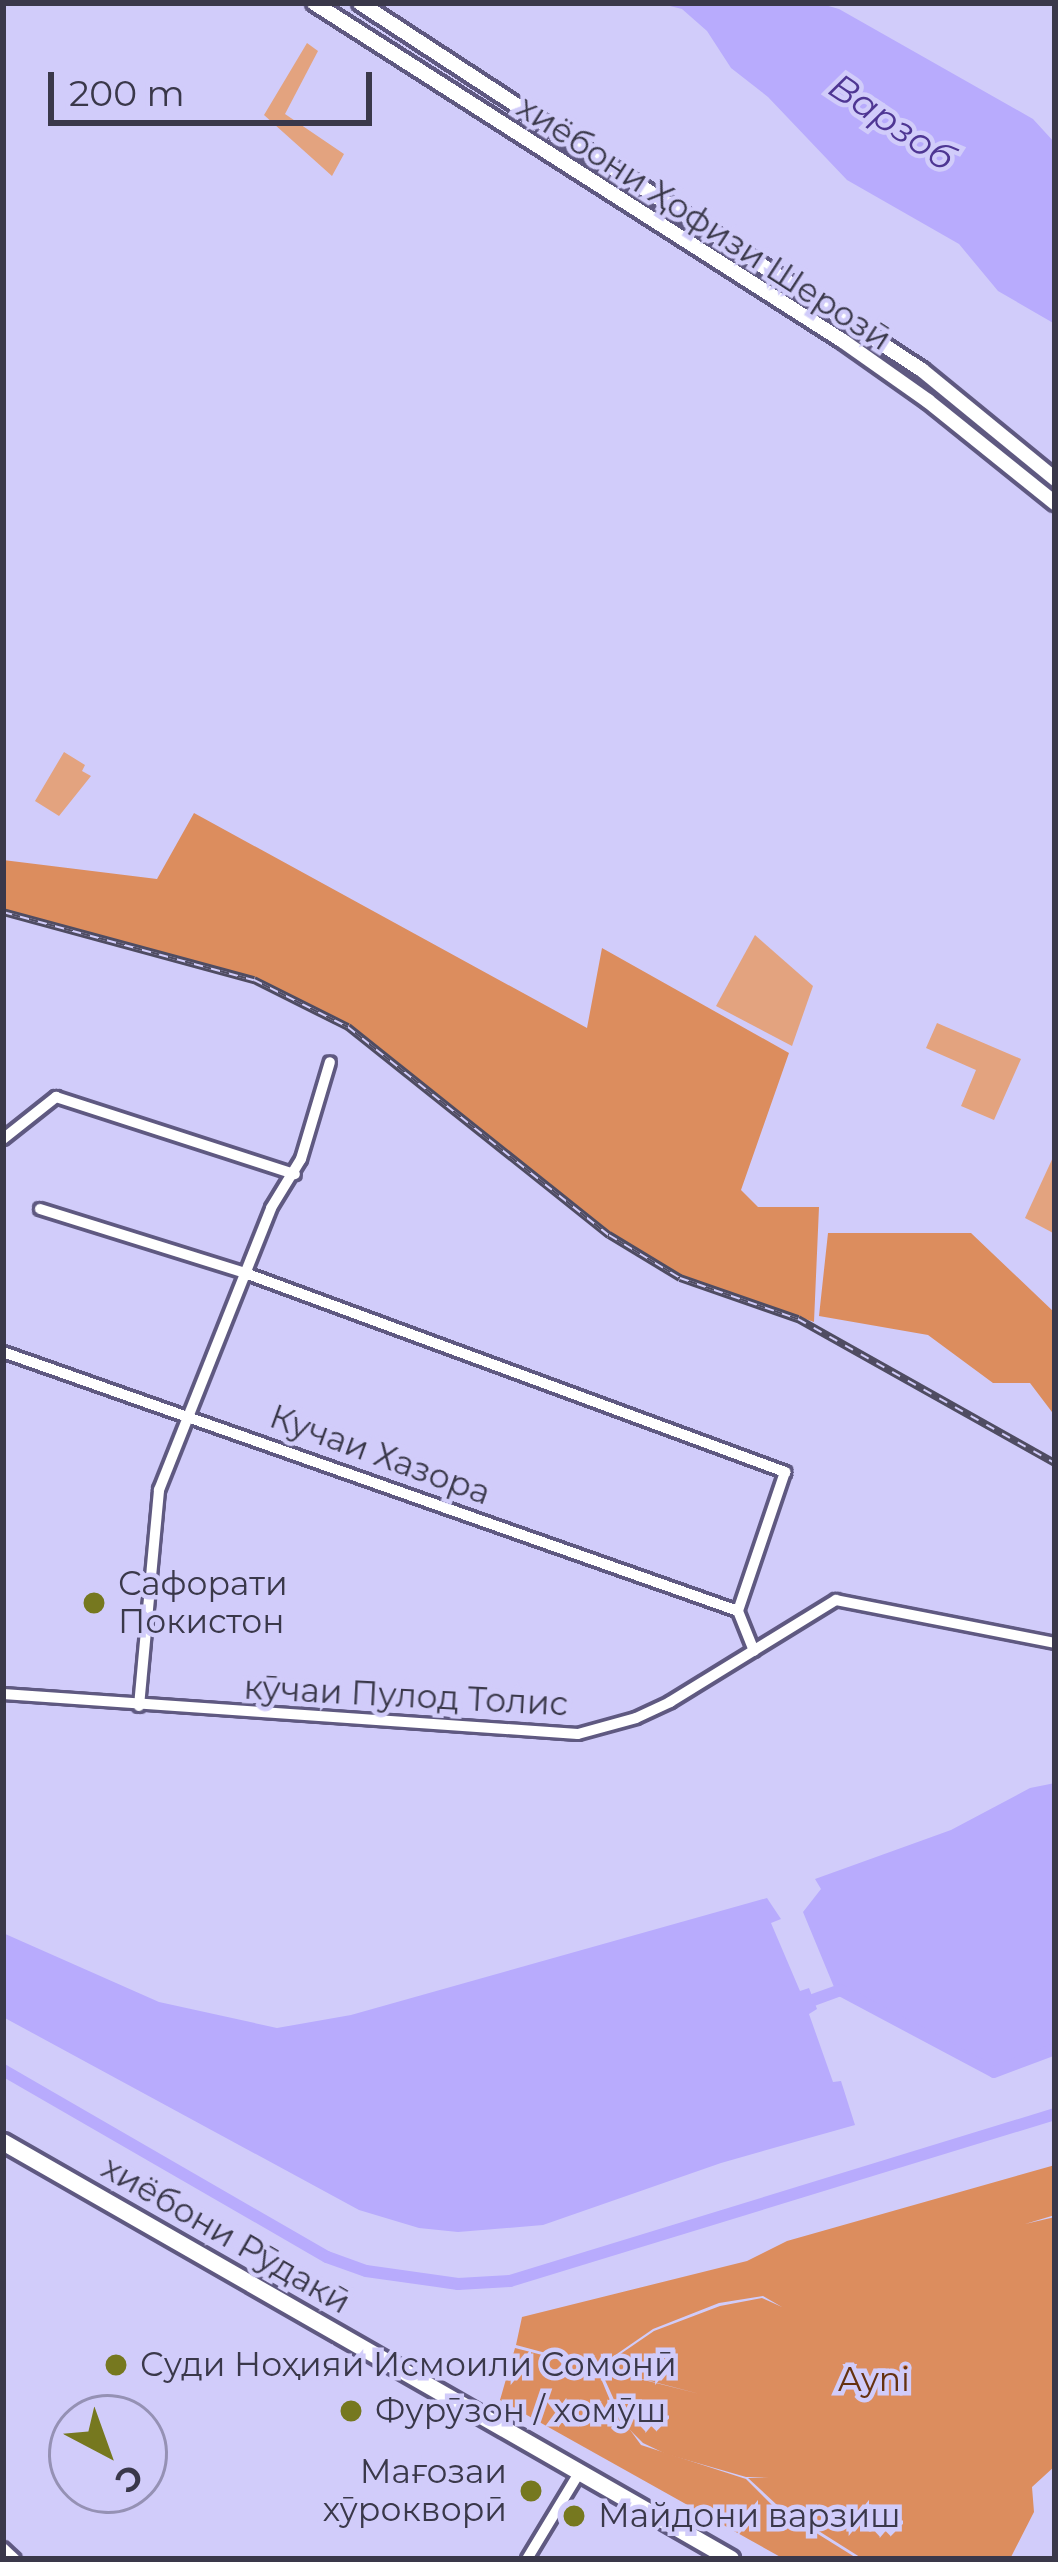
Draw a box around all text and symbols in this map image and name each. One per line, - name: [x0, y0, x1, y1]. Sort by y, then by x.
- scale bar: [54, 48, 378, 122]
- water label: Варзоб: [821, 64, 963, 180]
- text: 200 m: [69, 71, 185, 115]
- street label: хиёбони Ҳофизи Шерозӣ: [510, 87, 898, 359]
- street label: Кучаи Хазора: [264, 1397, 496, 1513]
- place label: Сафорати Покистон: [118, 1564, 288, 1642]
- marker: Сафорати Покистон: [81, 1590, 107, 1616]
- street label: кӯчаи Пулод Толис: [243, 1668, 569, 1724]
- street label: хиёбони Рӯдакӣ: [95, 2148, 357, 2322]
- place label: Суди Ноҳияи Исмоили Сомонӣ: [140, 2345, 677, 2385]
- marker: Суди Ноҳияи Исмоили Сомонӣ: [103, 2352, 129, 2378]
- park label: Ayni: [838, 2360, 910, 2400]
- place label: Фурӯзон / хомӯш: [375, 2391, 666, 2431]
- north arrow: [48, 2394, 168, 2514]
- marker: Фурӯзон / хомӯш: [338, 2398, 364, 2424]
- place label: Мағозаи хӯрокворӣ: [323, 2452, 507, 2530]
- text: С: [107, 2456, 152, 2502]
- marker: Мағозаи хӯрокворӣ: [518, 2478, 544, 2504]
- place label: Майдони варзиш: [598, 2496, 901, 2536]
- marker: Майдони варзиш: [561, 2503, 587, 2529]

